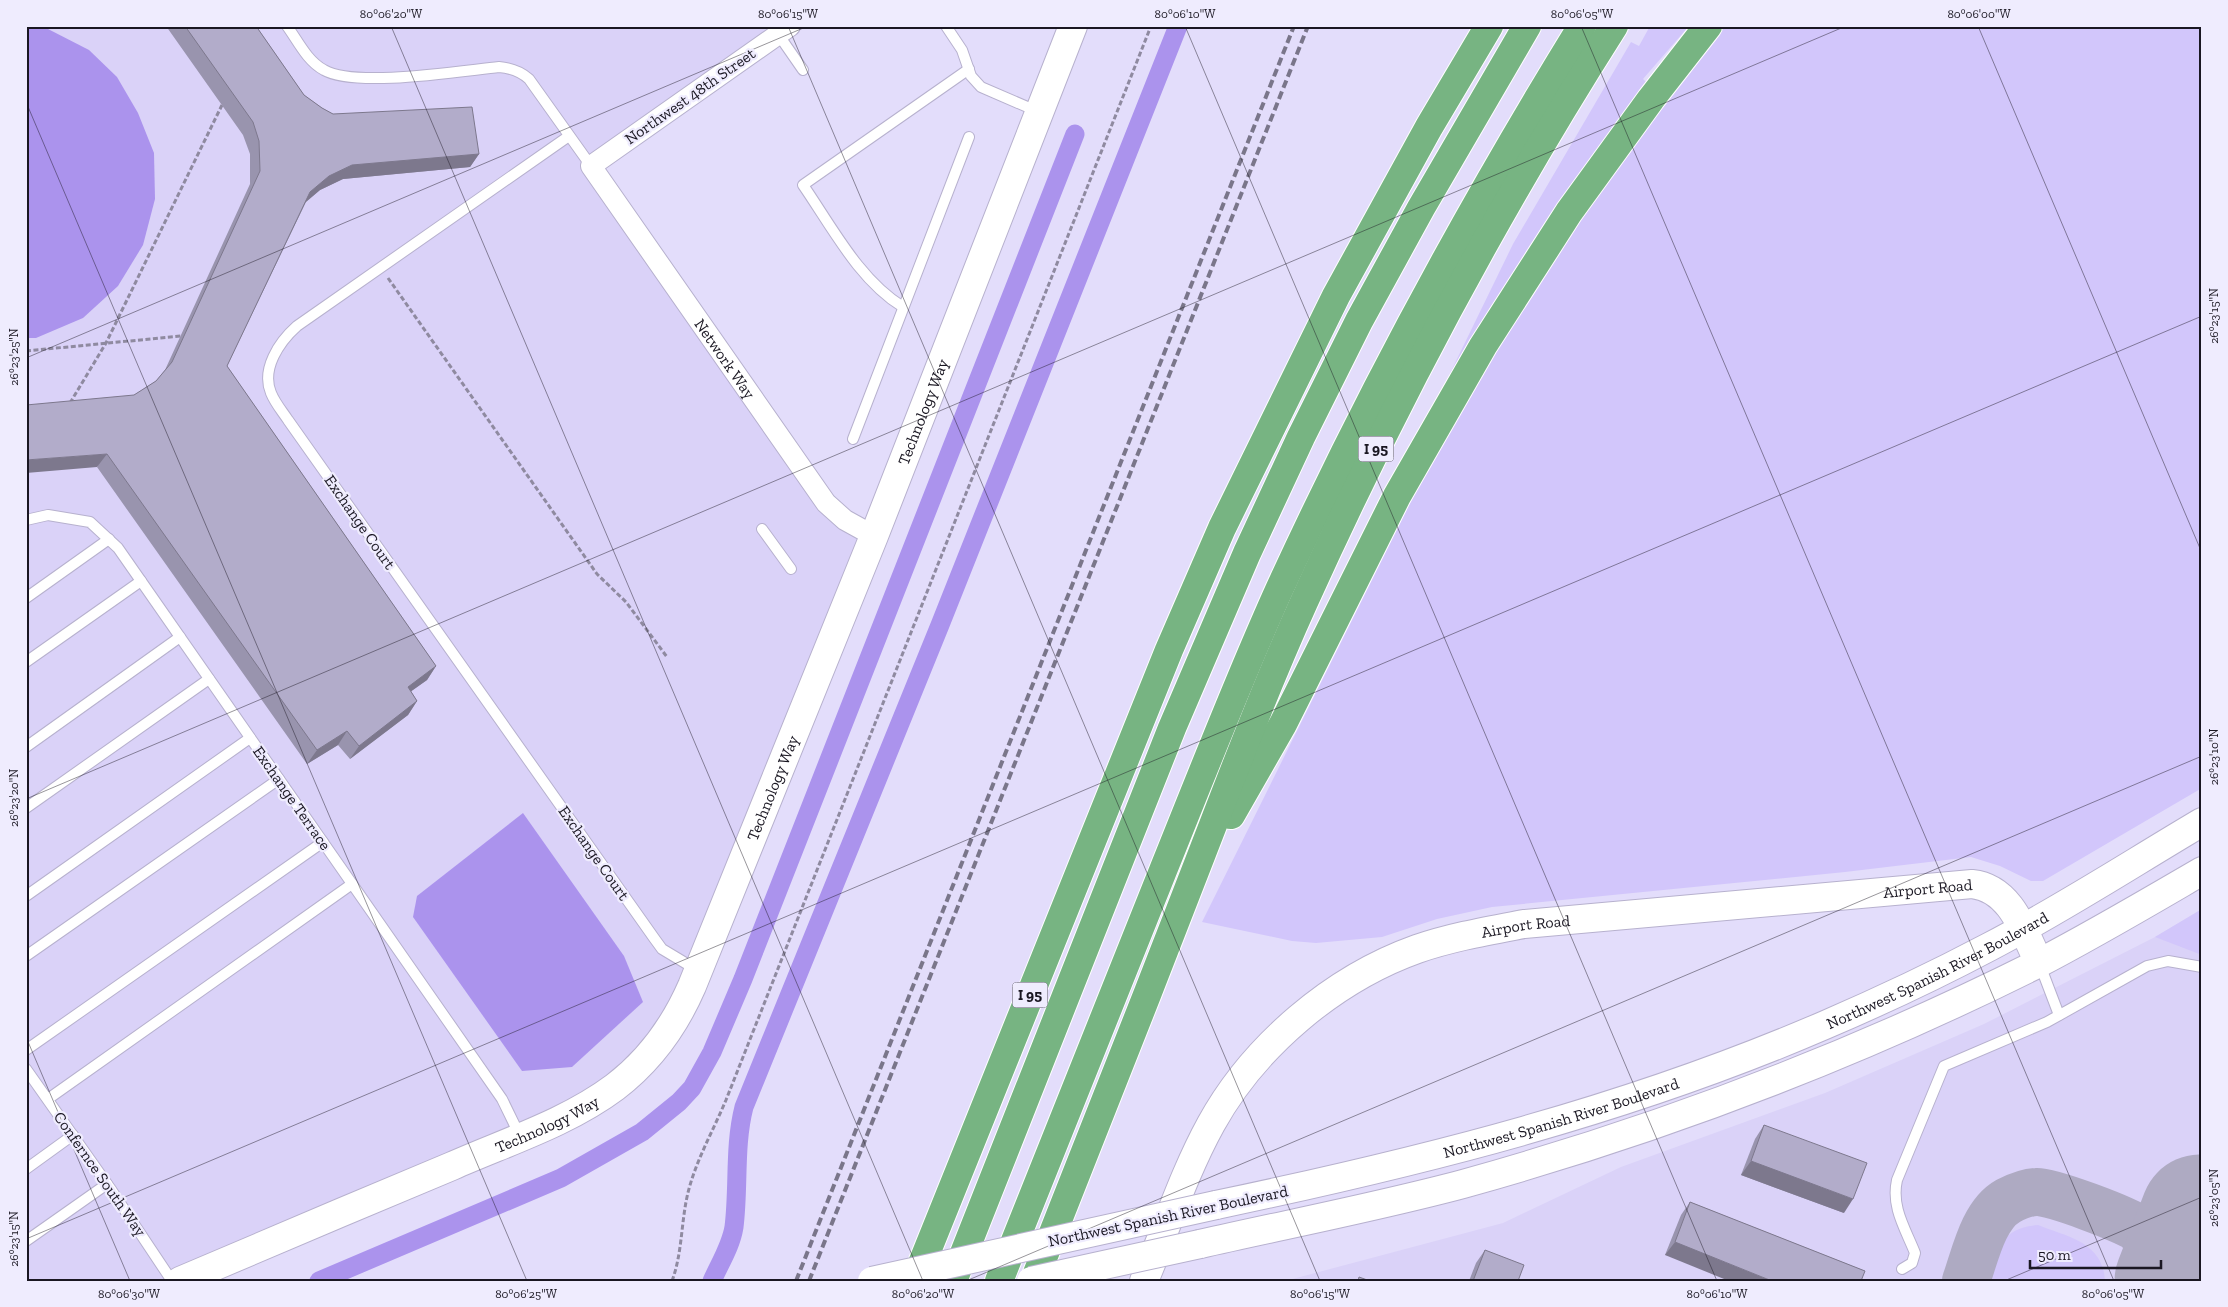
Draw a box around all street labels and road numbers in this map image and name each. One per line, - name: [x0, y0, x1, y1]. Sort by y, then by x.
- street label: Northwest 48th Street: [621, 44, 759, 148]
- street label: Network Way: [691, 315, 760, 403]
- street label: Technology Way: [893, 355, 952, 468]
- road number: I 95: [1358, 436, 1394, 462]
- street label: Exchange Court: [320, 471, 400, 573]
- street label: Technology Way: [742, 732, 802, 843]
- street label: Exchange Terrace: [249, 742, 335, 854]
- street label: Exchange Court: [554, 802, 634, 904]
- street label: Airport Road: [1882, 874, 1973, 901]
- street label: Northwest Spanish River Boulevard: [1823, 907, 2051, 1033]
- street label: Airport Road: [1479, 910, 1571, 941]
- road number: I 95: [1012, 982, 1048, 1008]
- street label: Northwest Spanish River Boulevard: [1441, 1073, 1681, 1162]
- street label: Technology Way: [492, 1091, 603, 1156]
- street label: Confernce South Way: [50, 1108, 151, 1241]
- street label: Northwest Spanish River Boulevard: [1046, 1181, 1290, 1251]

